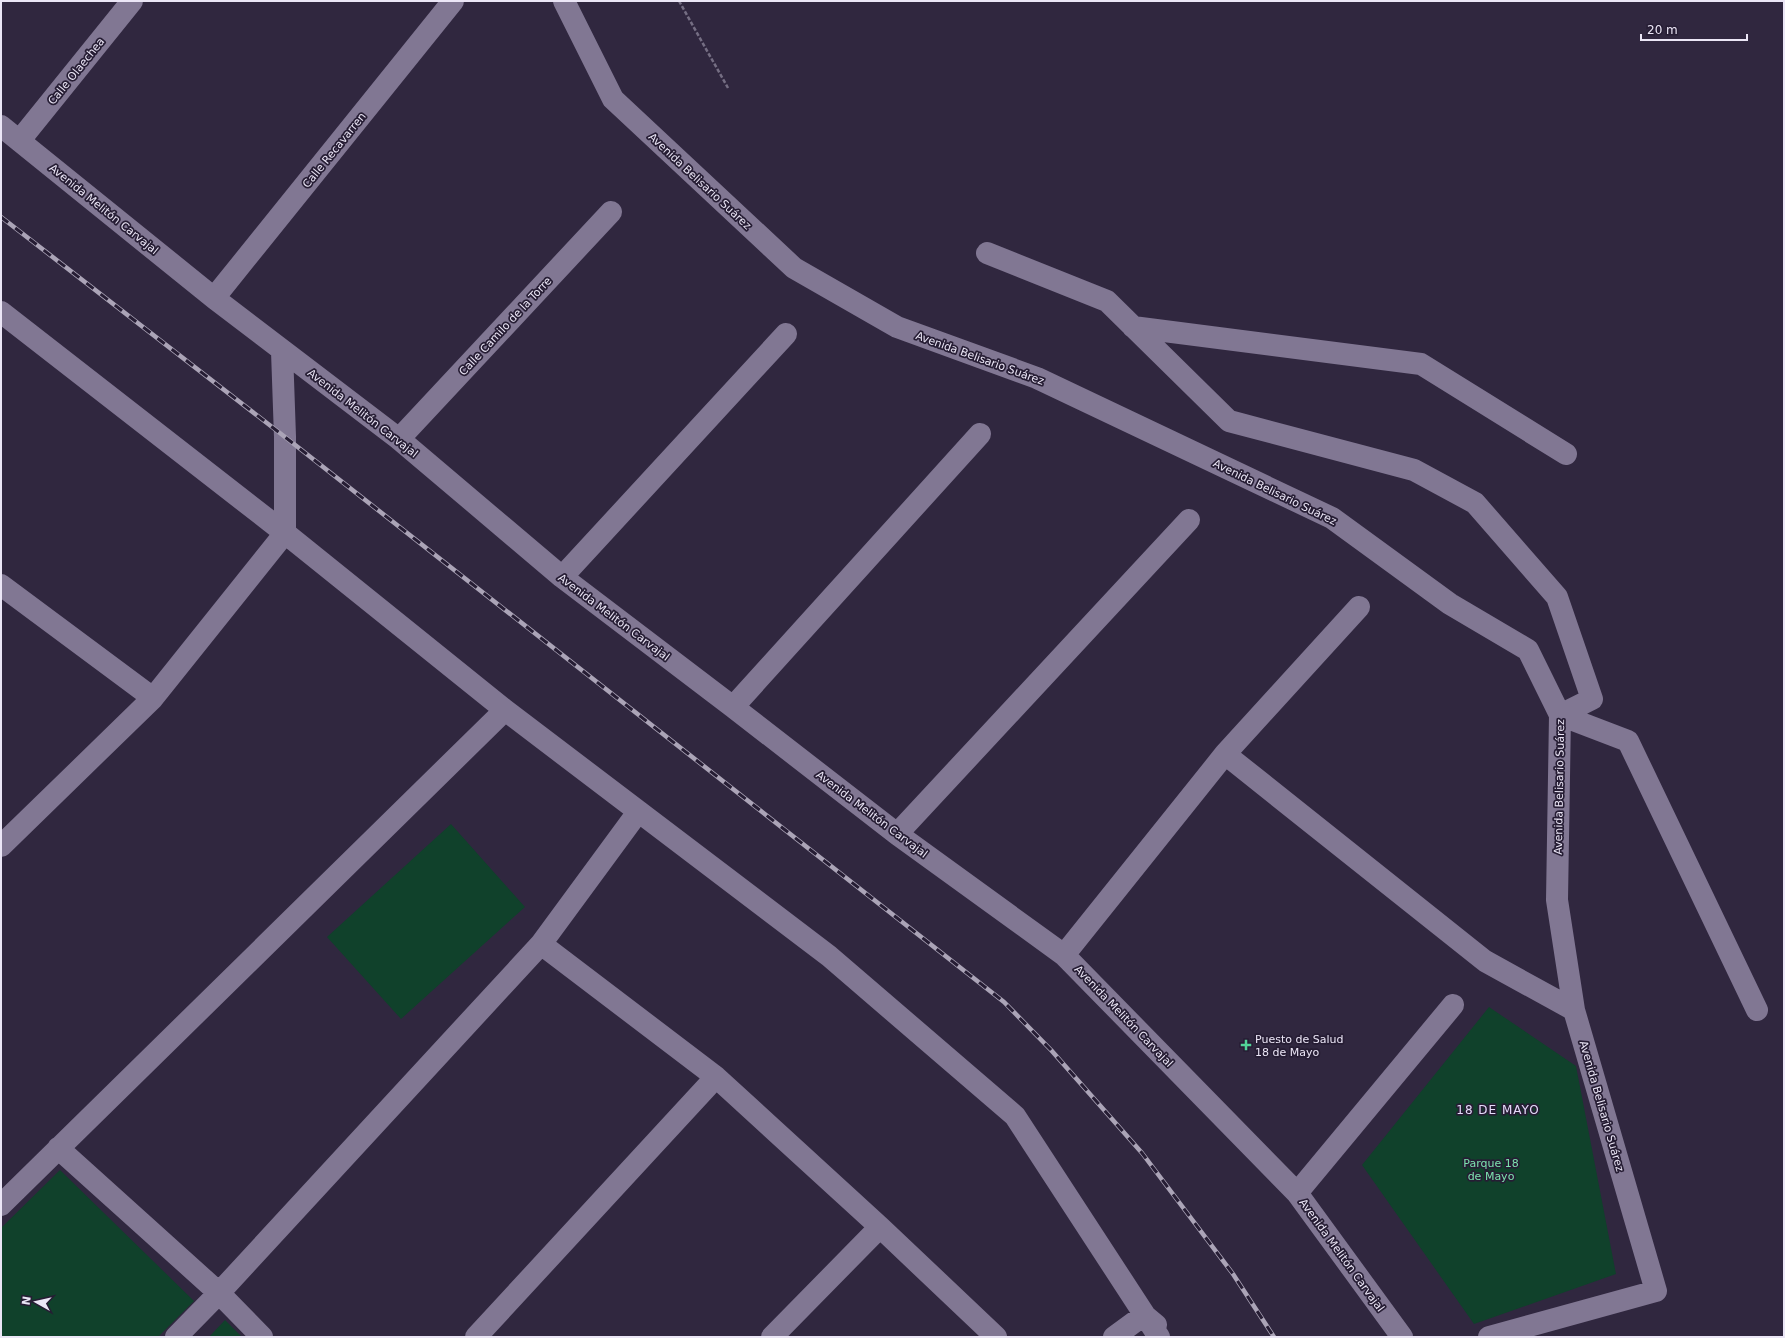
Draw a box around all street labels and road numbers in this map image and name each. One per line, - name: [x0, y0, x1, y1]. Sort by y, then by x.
- street label: Calle Olaechea: [45, 35, 107, 107]
- street label: Calle Recavarren: [300, 110, 369, 191]
- street label: Avenida Belisario Suárez: [646, 130, 754, 233]
- street label: Avenida Melitón Carvajal: [47, 161, 161, 257]
- street label: Calle Camilo de la Torre: [456, 274, 555, 378]
- street label: Avenida Belisario Suárez: [914, 329, 1046, 388]
- street label: Avenida Melitón Carvajal: [305, 366, 420, 460]
- street label: Avenida Belisario Suárez: [1211, 457, 1339, 528]
- street label: Avenida Melitón Carvajal: [555, 571, 672, 664]
- street label: Avenida Belisario Suárez: [1552, 719, 1567, 855]
- street label: Avenida Melitón Carvajal: [813, 768, 930, 861]
- street label: Avenida Melitón Carvajal: [1072, 963, 1176, 1070]
- street label: Avenida Belisario Suárez: [1577, 1039, 1627, 1173]
- street label: Avenida Melitón Carvajal: [1296, 1196, 1387, 1314]

